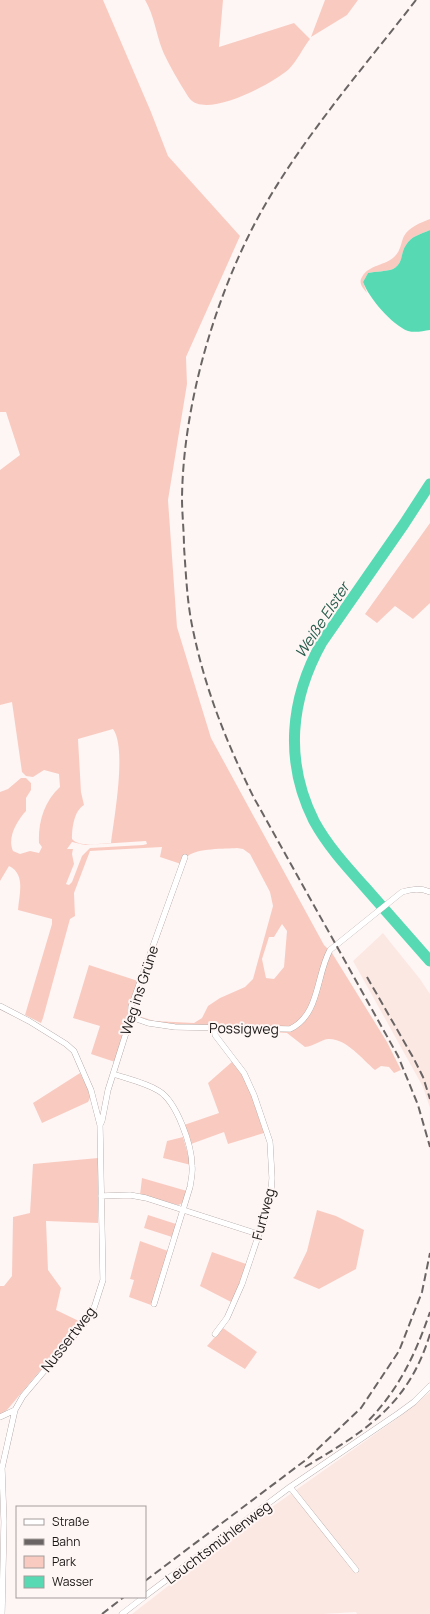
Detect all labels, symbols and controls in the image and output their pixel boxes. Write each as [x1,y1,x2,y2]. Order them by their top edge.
water label: Weiße Elster [290,576,356,662]
street label: Weg ins Grüne [116,943,162,1037]
street label: Possigweg [209,1018,279,1038]
street label: Furtweg [247,1186,279,1242]
street label: Nussertweg [36,1302,100,1376]
street label: Leuchtsmühlenweg [161,1496,275,1588]
legend [16,1506,146,1598]
text: Straße [52,1513,89,1530]
text: Bahn [52,1533,80,1550]
text: Park [52,1553,77,1570]
text: Wasser [52,1573,94,1590]

